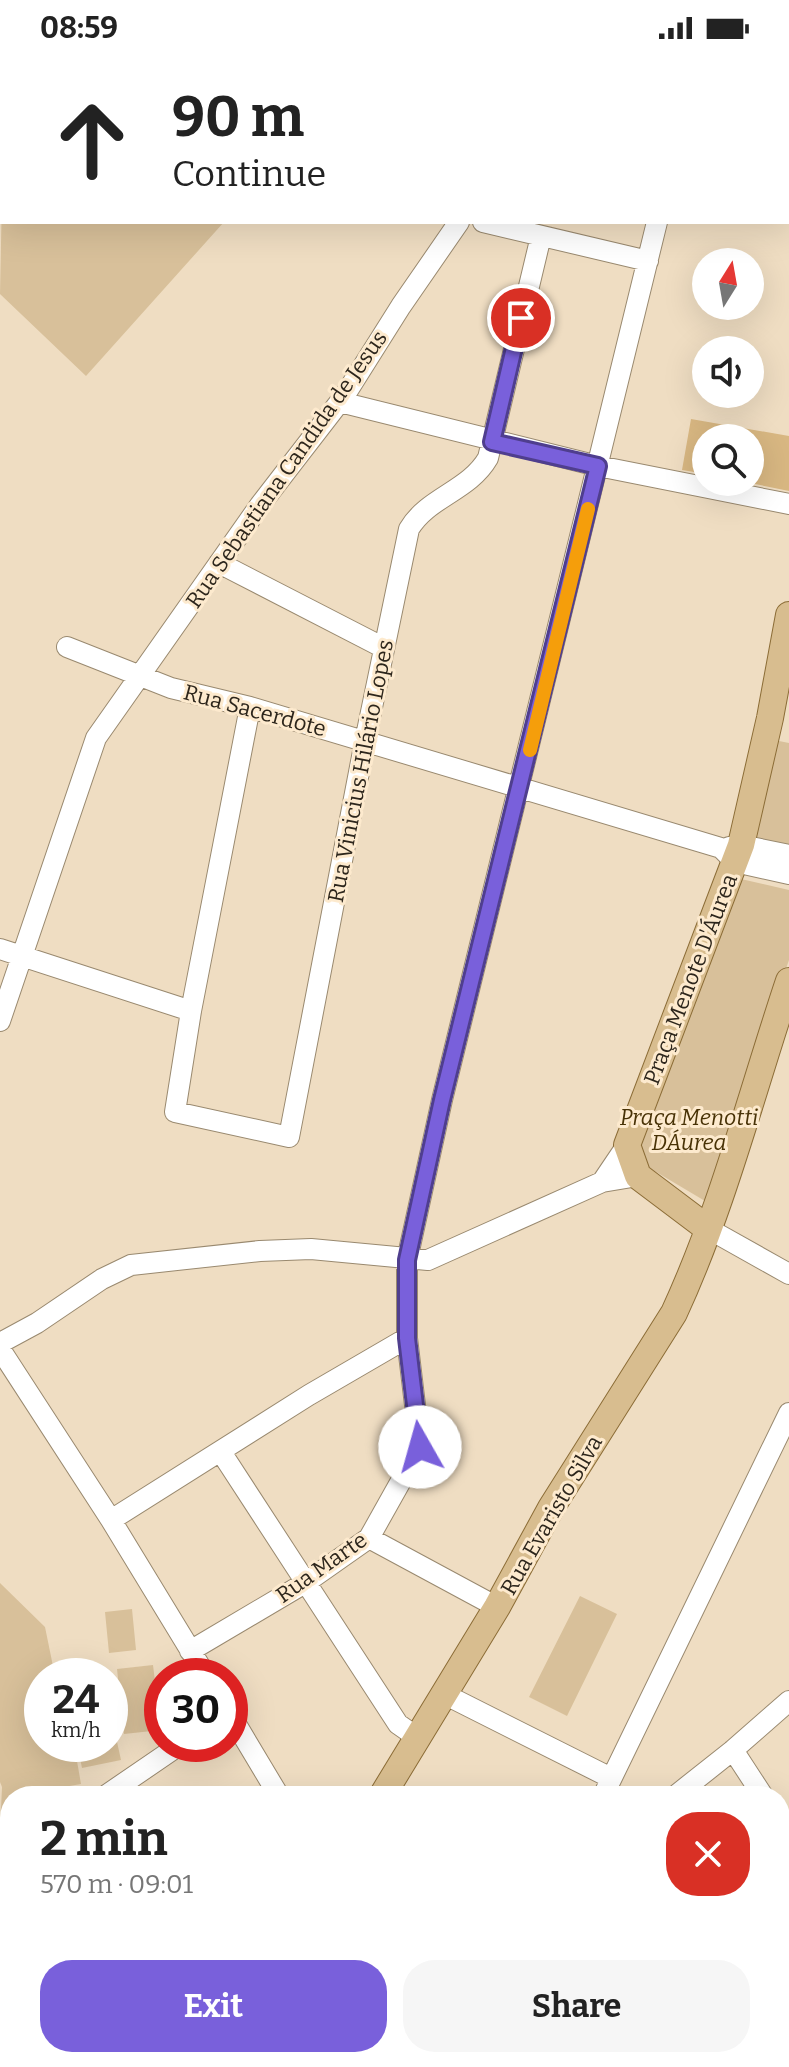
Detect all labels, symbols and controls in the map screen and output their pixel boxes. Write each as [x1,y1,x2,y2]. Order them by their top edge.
text: 08:59 [40,10,118,46]
text: 90 m [172,84,304,151]
icon: ahead [40,88,144,192]
text: Continue [172,152,326,196]
north arrow [692,248,764,320]
map controls [692,248,764,496]
pin [487,284,555,352]
icon: arrive [499,296,543,340]
street label: Rua Sebastiana Candida de Jesus [180,325,393,613]
button: sound [692,336,764,408]
button: search [692,424,764,496]
street label: Rua Vinicius Hilário Lopes [322,637,399,905]
street label: Rua Sacerdote [181,678,329,742]
street label: Praça Menote D'Áurea [638,870,743,1088]
park label: Praça Menotti DÁurea [620,1104,758,1156]
position arrow [378,1405,462,1489]
street label: Rua Evaristo Silva [495,1431,608,1600]
street label: Rua Marte [271,1526,372,1609]
speed limit sign: 30 [144,1658,248,1762]
text: 24 [53,1676,99,1724]
text: km/h [51,1718,101,1742]
text: 2 min [40,1810,168,1868]
button: close [666,1812,750,1896]
text: 570 m · 09:01 [40,1869,193,1900]
button: Exit [40,1960,387,2052]
button: Share [403,1960,750,2052]

